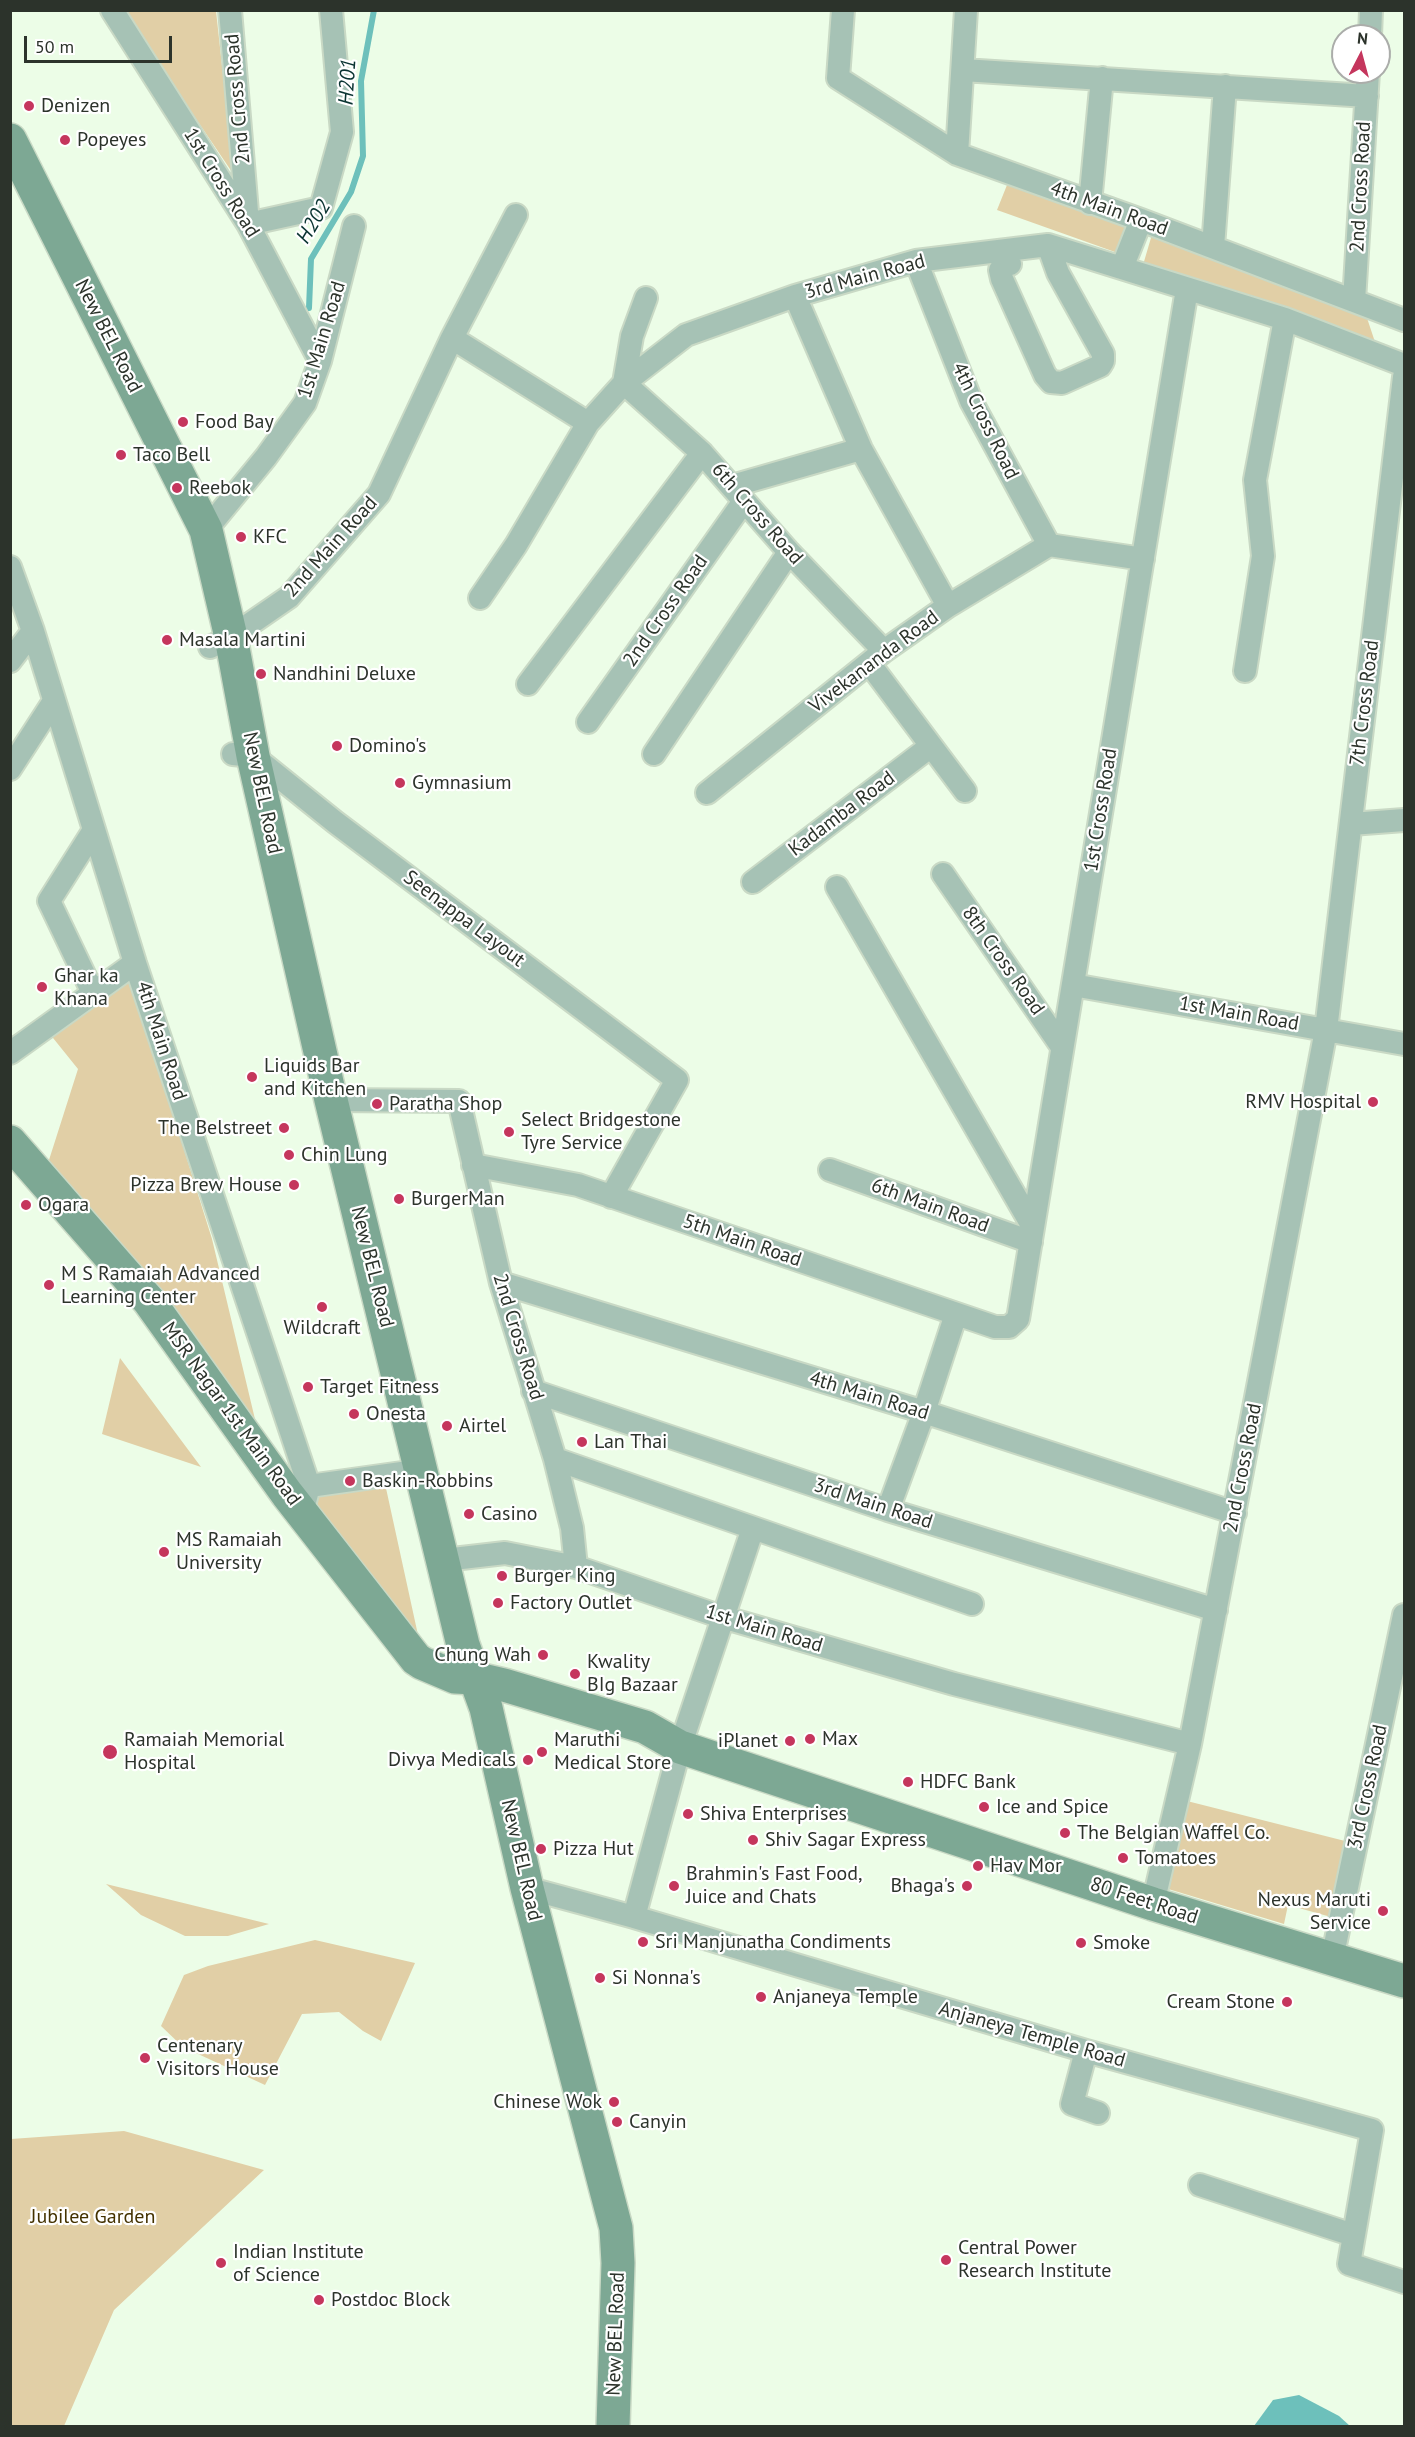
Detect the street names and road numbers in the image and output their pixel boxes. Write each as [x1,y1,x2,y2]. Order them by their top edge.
street label: 2nd Cross Road [220,33,256,165]
street label: 2nd Cross Road [1346,121,1376,253]
street label: 1st Cross Road [178,124,264,242]
street label: 4th Main Road [1047,177,1171,241]
street label: 3rd Main Road [802,249,928,305]
street label: New BEL Road [69,275,147,397]
street label: 1st Main Road [293,279,351,401]
street label: 4th Cross Road [946,359,1024,483]
street label: 6th Cross Road [706,458,808,570]
street label: 2nd Main Road [279,492,383,602]
street label: 2nd Cross Road [619,550,713,672]
street label: Vivekananda Road [805,605,943,719]
street label: 7th Cross Road [1345,639,1385,767]
street label: New BEL Road [237,730,287,856]
street label: 1st Cross Road [1079,747,1123,873]
street label: Kadamba Road [784,766,900,862]
street label: Seenappa Layout [399,866,529,972]
street label: 8th Cross Road [957,902,1049,1020]
street label: 4th Main Road [130,978,192,1104]
street label: 1st Main Road [1177,992,1301,1036]
street label: 6th Main Road [868,1174,992,1238]
street label: New BEL Road [345,1204,399,1330]
street label: 5th Main Road [680,1210,804,1272]
street label: 2nd Cross Road [487,1271,549,1403]
street label: MSR Nagar 1st Main Road [156,1318,306,1510]
street label: 4th Main Road [806,1366,932,1426]
street label: 2nd Cross Road [1219,1401,1267,1535]
street label: 3rd Main Road [811,1474,935,1534]
street label: 1st Main Road [703,1600,825,1658]
street label: 3rd Cross Road [1343,1722,1393,1852]
street label: New BEL Road [495,1797,547,1923]
street label: 80 Feet Road [1087,1872,1201,1930]
street label: Anjaneya Temple Road [936,1997,1128,2073]
street label: New BEL Road [602,2272,630,2396]

